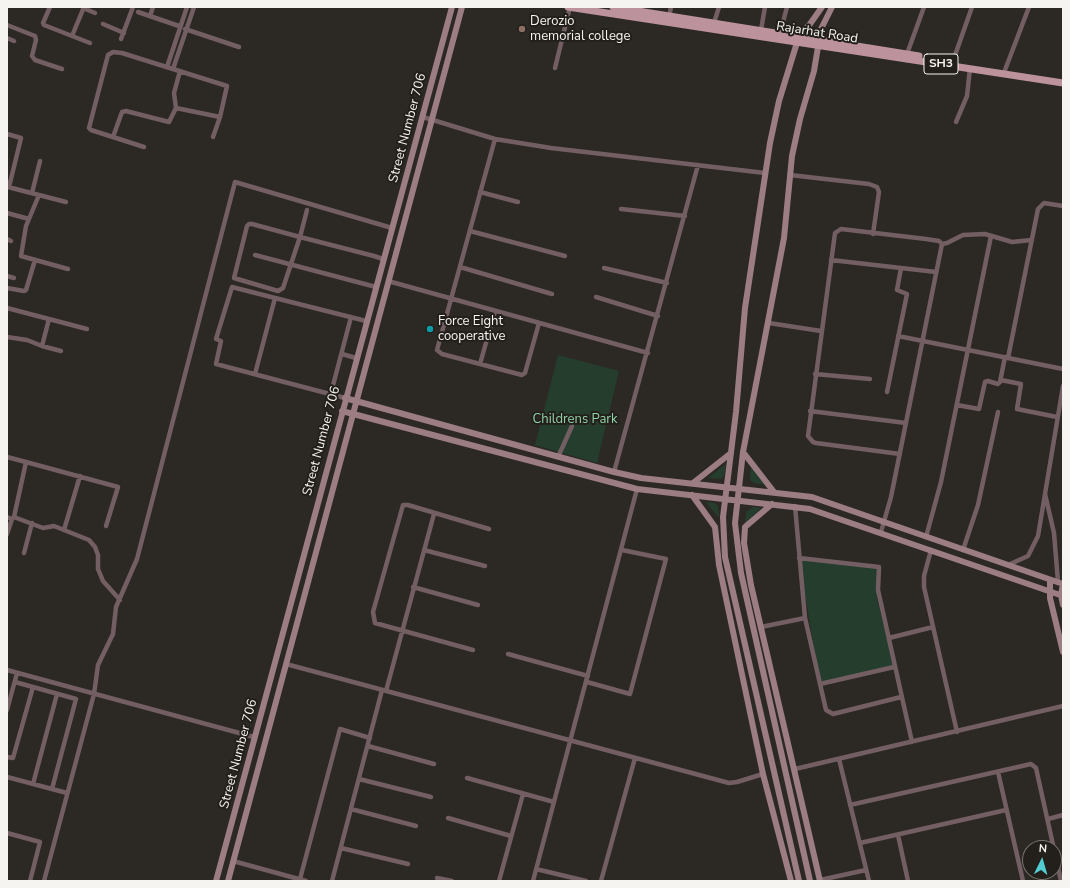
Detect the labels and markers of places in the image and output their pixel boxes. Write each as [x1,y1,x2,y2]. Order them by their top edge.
place label: Derozio memorial college [530,14,630,45]
marker: Derozio memorial college [517,24,527,34]
place label: Force Eight cooperative [438,314,505,345]
marker: Force Eight cooperative [425,324,435,334]

